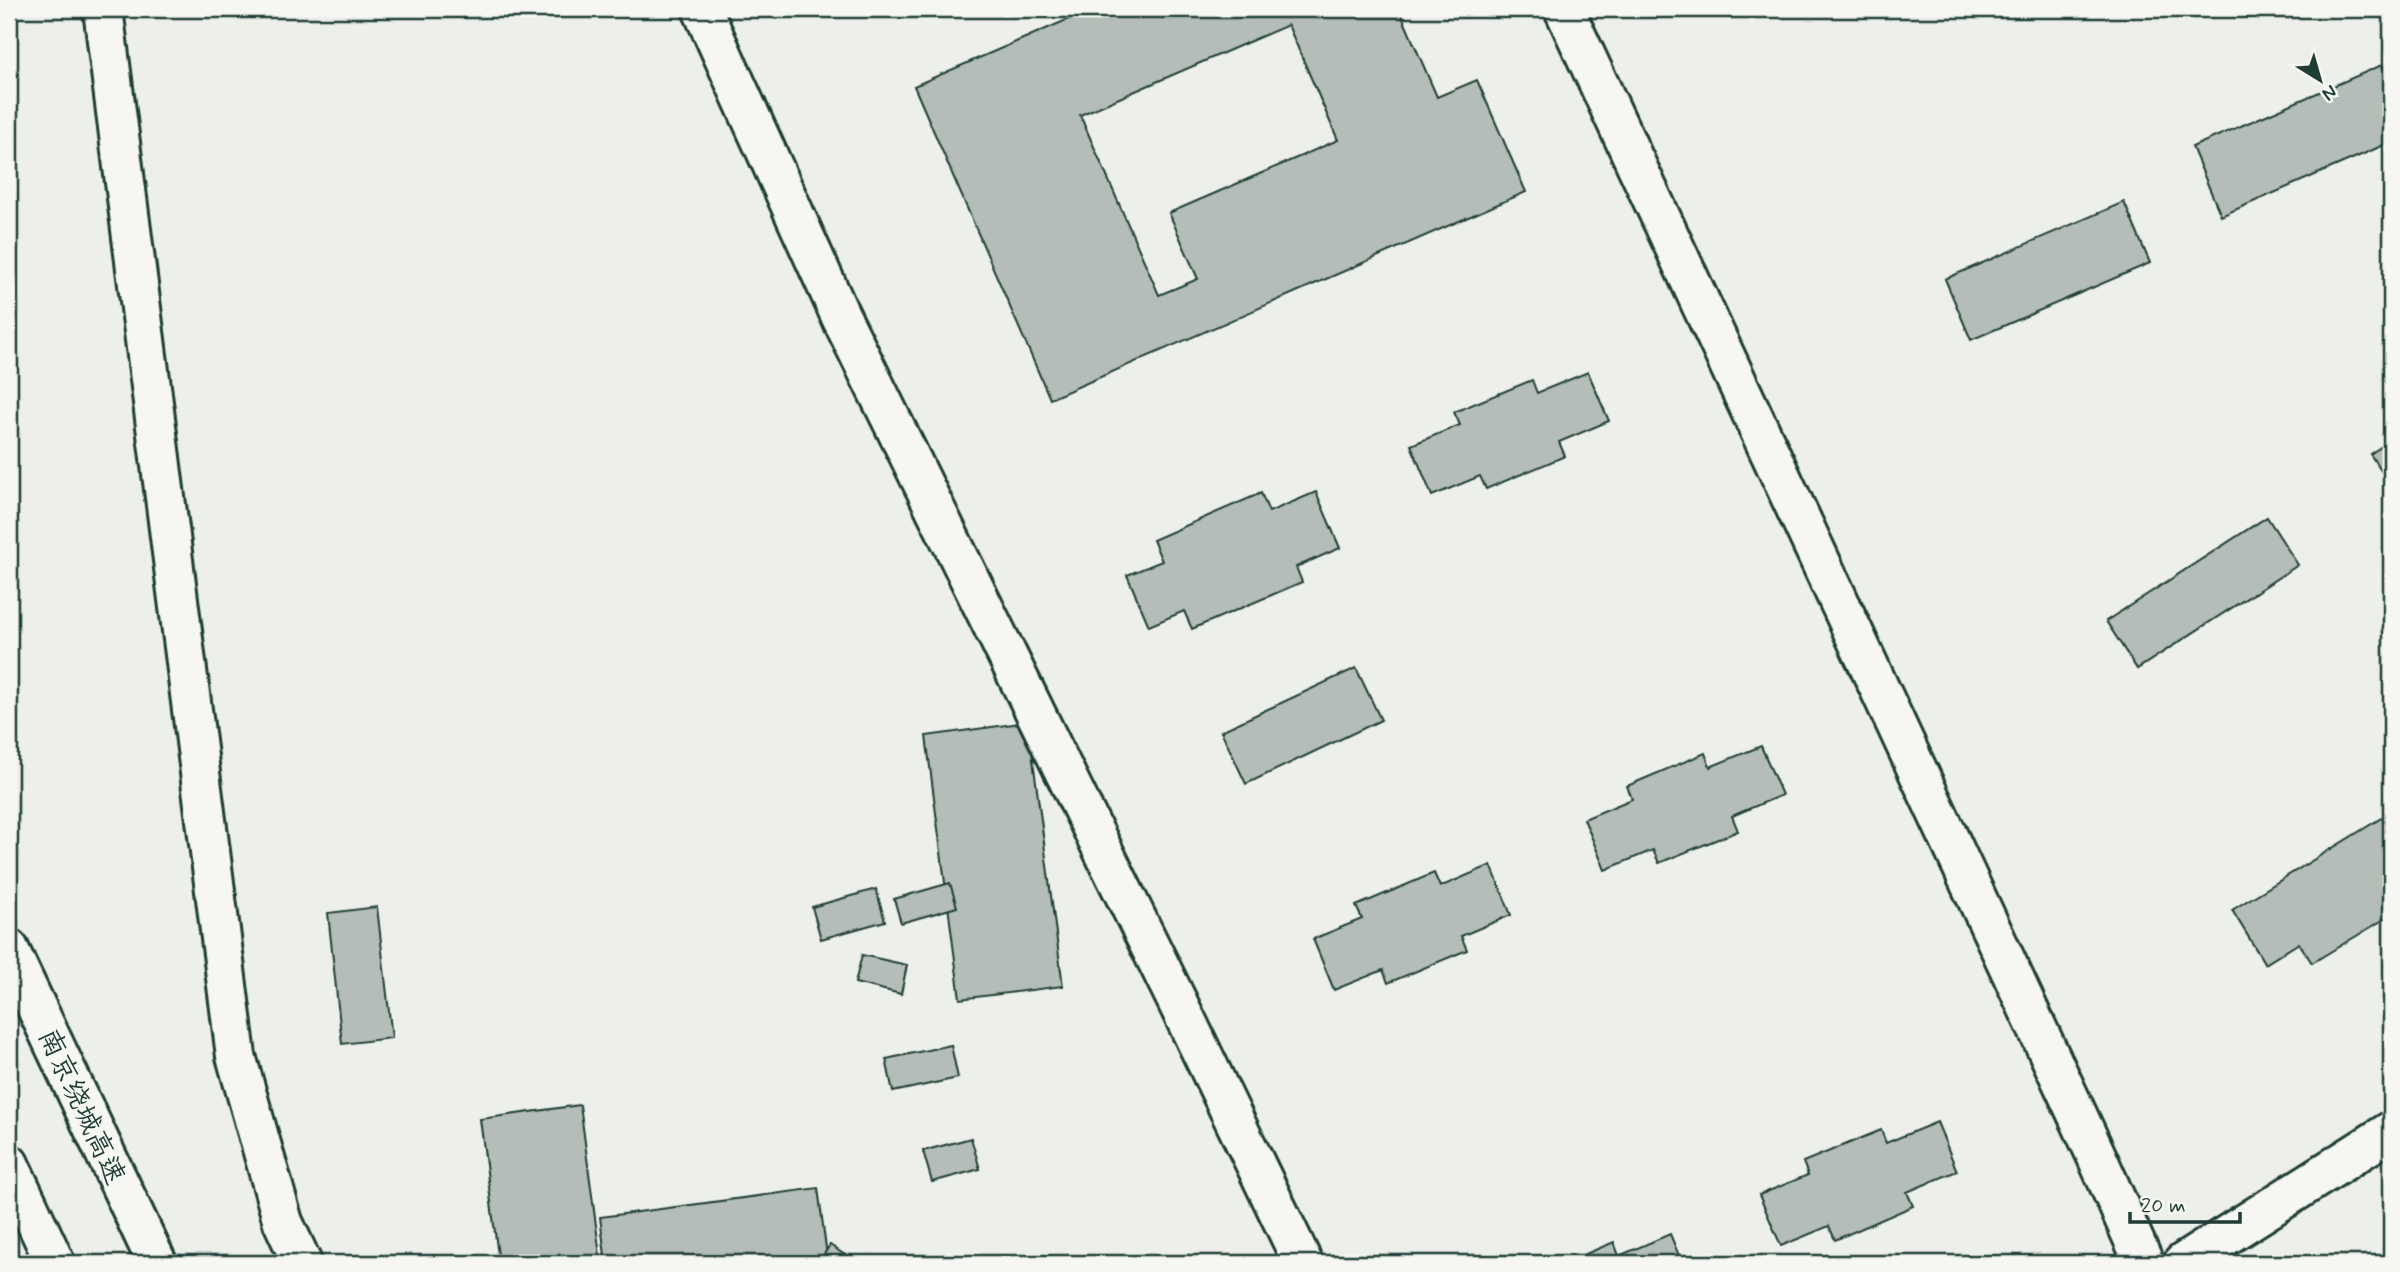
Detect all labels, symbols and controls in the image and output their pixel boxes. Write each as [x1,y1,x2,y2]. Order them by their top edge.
north arrow [2284,46,2354,116]
text: N [2317,79,2342,106]
street label: 南京绕城高速 [28,1023,133,1191]
scale bar [2130,1181,2241,1225]
text: 20 m [2141,1192,2186,1220]

